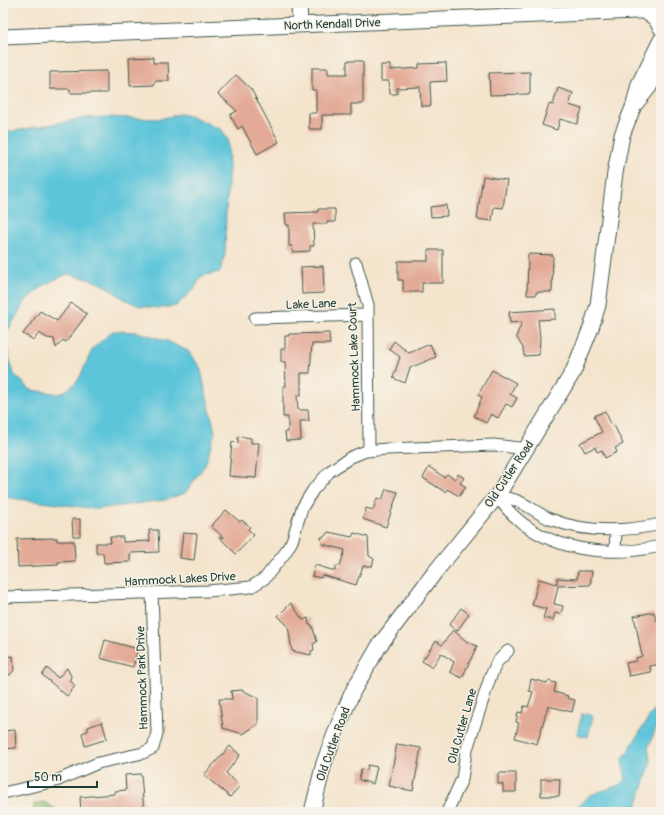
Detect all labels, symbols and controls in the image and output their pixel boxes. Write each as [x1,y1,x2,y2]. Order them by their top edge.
street label: North Kendall Drive [283,15,381,34]
street label: Lake Lane [285,296,337,313]
street label: Hammock Lake Court [345,302,364,412]
street label: Old Cutler Road [481,438,537,511]
street label: Hammock Lakes Drive [124,569,236,590]
street label: Hammock Park Drive [133,626,152,730]
street label: Old Cutler Lane [445,687,480,765]
street label: Old Cutler Road [313,705,354,783]
scale bar [28,763,97,789]
text: 50 m [34,770,62,785]

